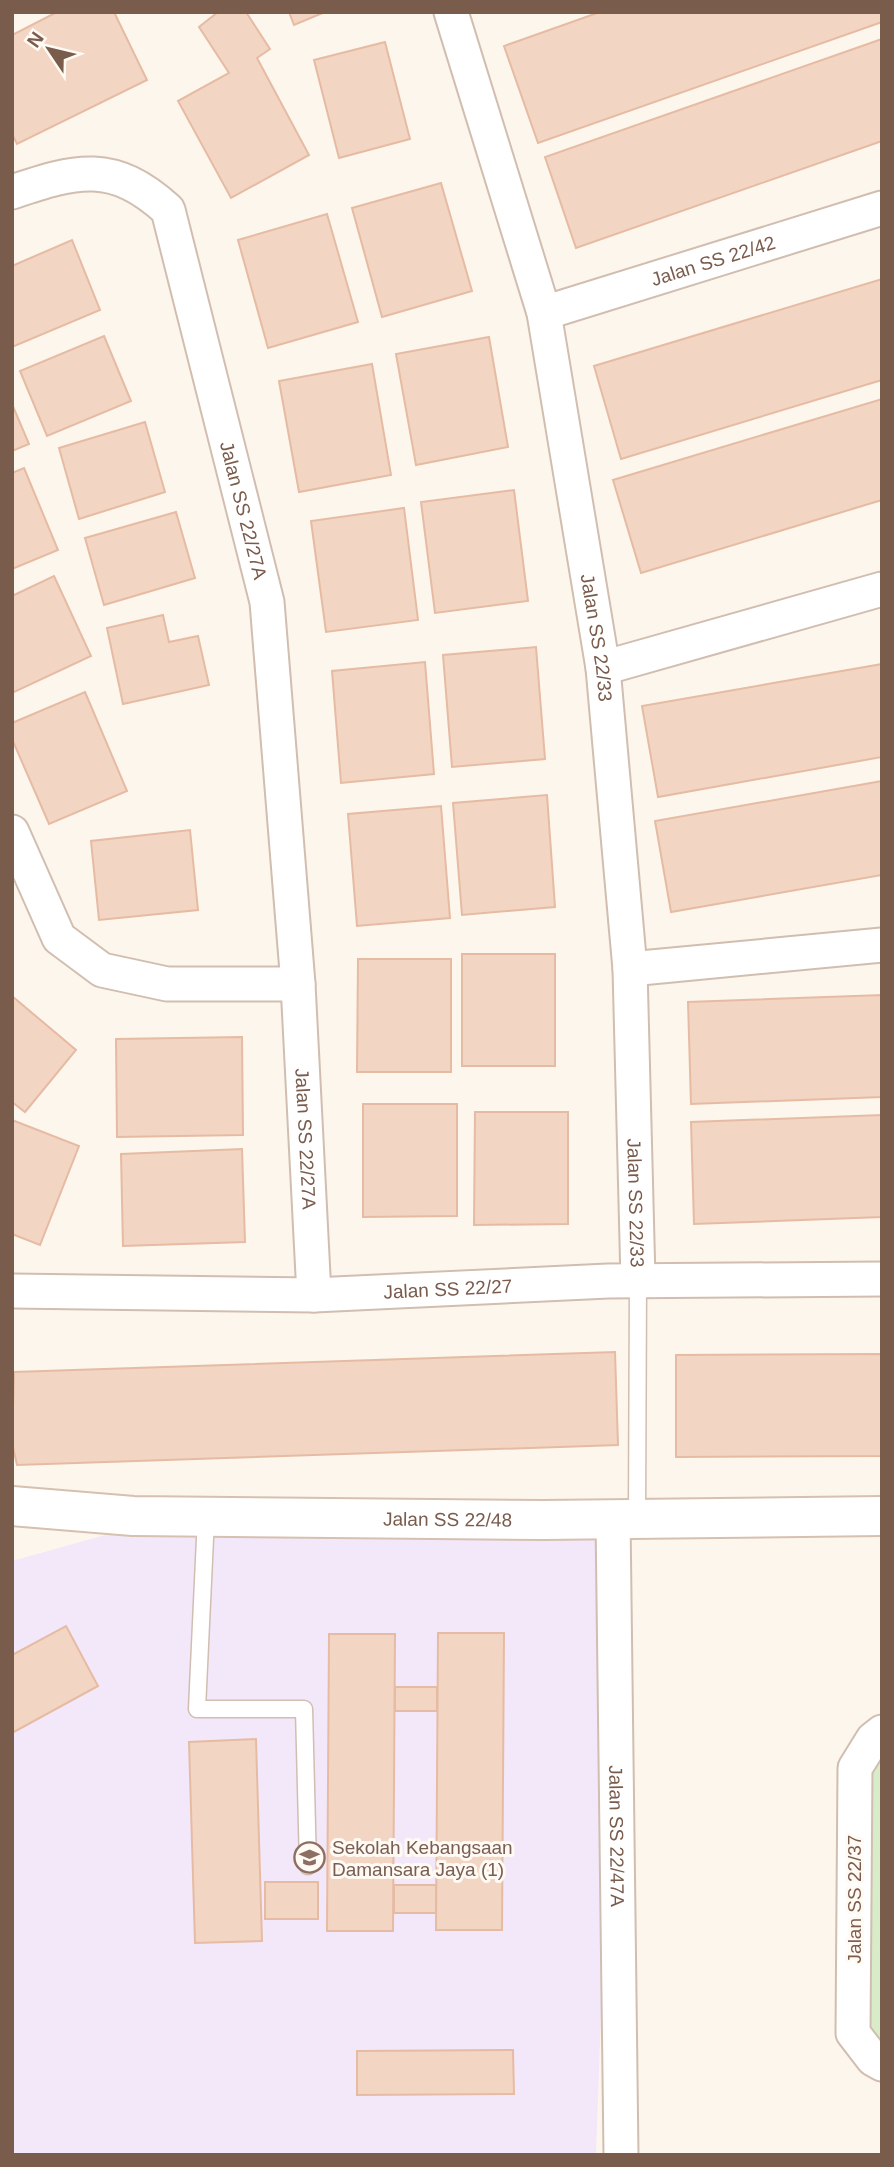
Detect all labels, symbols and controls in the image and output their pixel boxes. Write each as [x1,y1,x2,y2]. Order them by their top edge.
north arrow [14,14,84,84]
text: N [23,28,48,51]
street label: Jalan SS 22/42 [648,232,778,290]
street label: Jalan SS 22/27A [216,439,271,582]
street label: Jalan SS 22/33 [577,572,616,702]
street label: Jalan SS 22/27A [291,1068,320,1210]
street label: Jalan SS 22/33 [623,1138,648,1268]
street label: Jalan SS 22/27 [383,1276,513,1303]
street label: Jalan SS 22/48 [383,1508,512,1531]
street label: Jalan SS 22/47A [605,1765,628,1907]
street label: Jalan SS 22/37 [844,1835,865,1963]
place label: Sekolah Kebangsaan Damansara Jaya (1) [332,1837,513,1880]
school or university icon: Sekolah Kebangsaan Damansara Jaya (1) [292,1841,326,1875]

